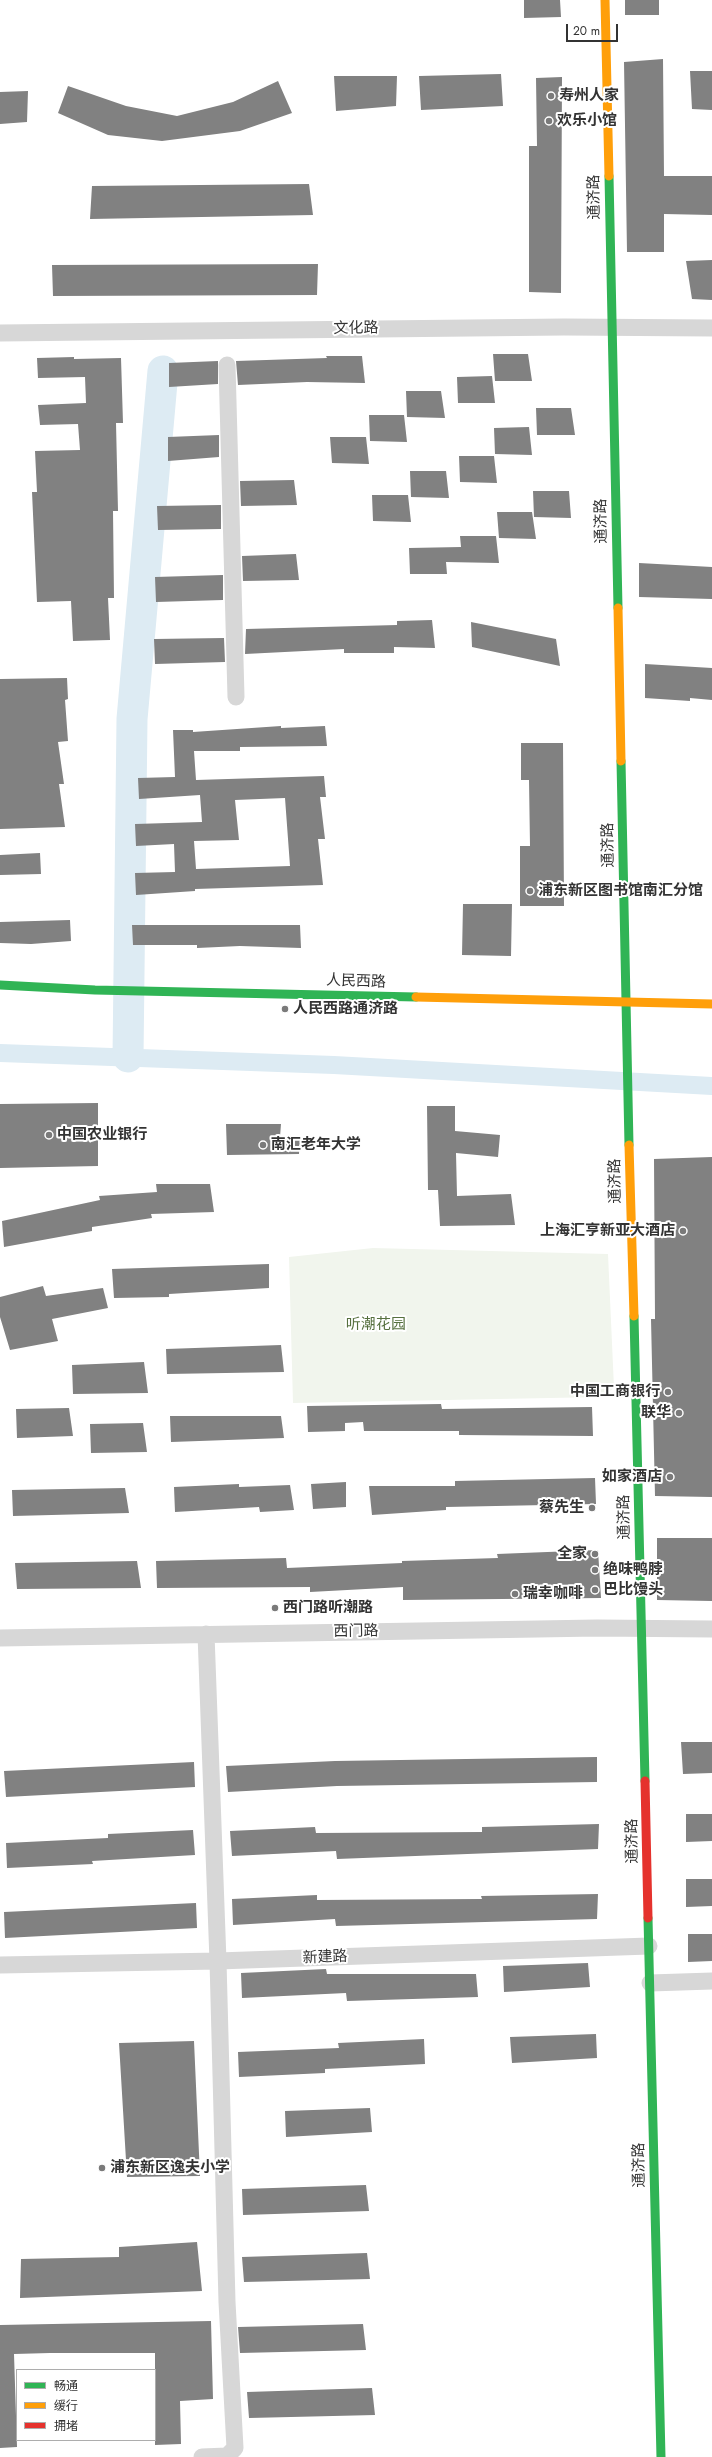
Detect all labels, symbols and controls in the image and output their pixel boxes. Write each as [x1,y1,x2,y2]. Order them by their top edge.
scale bar [568,16,620,42]
text: 20 m [573,22,600,40]
place label: 寿州人家 [559,87,619,105]
marker: 寿州人家 [546,91,556,101]
place label: 欢乐小馆 [557,112,617,130]
marker: 欢乐小馆 [544,116,554,126]
street label: 通济路 [586,174,604,220]
street label: 文化路 [333,320,379,338]
street label: 通济路 [593,498,611,544]
street label: 通济路 [600,822,618,868]
place label: 浦东新区图书馆南汇分馆 [538,882,703,900]
marker: 浦东新区图书馆南汇分馆 [525,886,535,896]
street label: 人民西路 [326,972,386,992]
place label: 人民西路通济路 [293,1000,398,1018]
marker: 人民西路通济路 [280,1004,290,1014]
place label: 中国农业银行 [57,1126,147,1144]
marker: 中国农业银行 [44,1130,54,1140]
place label: 南汇老年大学 [271,1136,361,1154]
marker: 南汇老年大学 [258,1140,268,1150]
street label: 通济路 [607,1158,625,1204]
place label: 上海汇亨新亚大酒店 [540,1222,675,1240]
marker: 上海汇亨新亚大酒店 [678,1226,688,1236]
park label: 听潮花园 [346,1316,406,1334]
place label: 中国工商银行 [570,1383,660,1401]
marker: 中国工商银行 [663,1387,673,1397]
place label: 联华 [641,1404,671,1422]
marker: 联华 [674,1408,684,1418]
place label: 如家酒店 [602,1468,662,1486]
marker: 如家酒店 [665,1472,675,1482]
street label: 通济路 [616,1494,634,1540]
place label: 蔡先生 [539,1499,584,1517]
marker: 蔡先生 [587,1503,597,1513]
place label: 全家 [557,1545,587,1563]
marker: 全家 [590,1549,600,1559]
place label: 绝味鸭脖 [603,1561,663,1579]
marker: 绝味鸭脖 [590,1565,600,1575]
place label: 巴比馒头 [603,1581,663,1599]
place label: 瑞幸咖啡 [523,1585,583,1603]
marker: 巴比馒头 [590,1585,600,1595]
marker: 瑞幸咖啡 [510,1589,520,1599]
place label: 西门路听潮路 [283,1599,373,1617]
marker: 西门路听潮路 [270,1603,280,1613]
street label: 西门路 [333,1623,379,1641]
street label: 通济路 [624,1818,642,1864]
street label: 新建路 [302,1948,348,1968]
street label: 通济路 [631,2142,649,2188]
place label: 浦东新区逸夫小学 [110,2159,230,2177]
marker: 浦东新区逸夫小学 [97,2163,107,2173]
legend [16,2369,156,2441]
text: 畅通 [54,2377,78,2395]
text: 缓行 [54,2397,78,2415]
text: 拥堵 [54,2417,78,2435]

